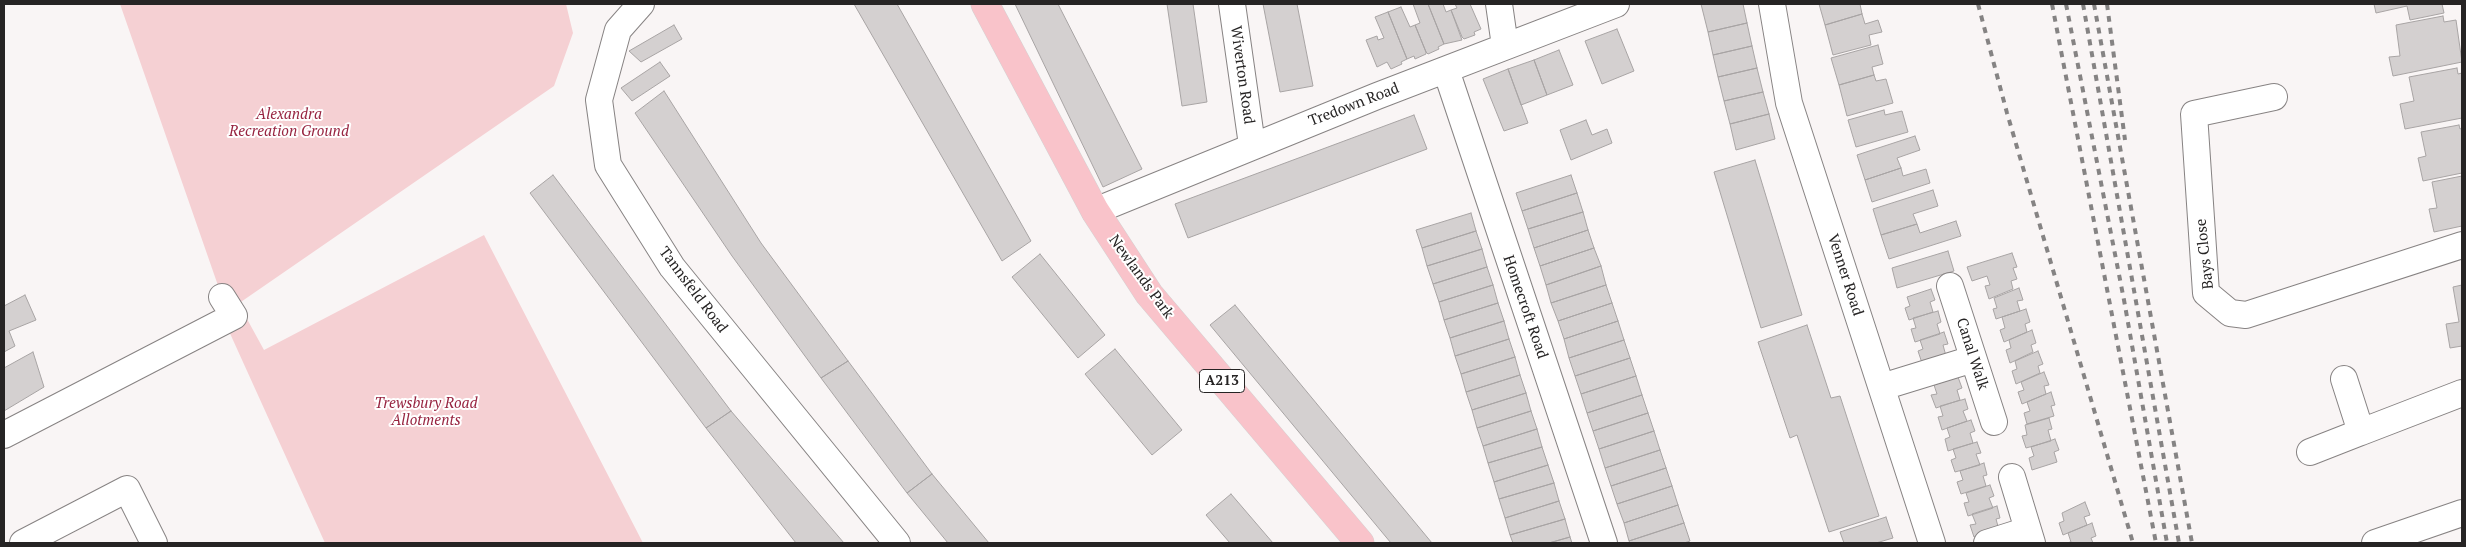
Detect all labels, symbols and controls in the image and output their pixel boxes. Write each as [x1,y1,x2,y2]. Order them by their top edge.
street label: Wiverton Road [1226,25,1258,125]
street label: Tredown Road [1306,79,1402,131]
park label: Alexandra Recreation Ground [229,106,349,141]
street label: Bays Close [2192,218,2218,290]
street label: Newlands Park [1105,232,1177,322]
street label: Venner Road [1823,232,1867,318]
street label: Tannsfeld Road [655,243,731,337]
street label: Homecroft Road [1499,253,1551,361]
street label: Canal Walk [1952,316,1992,392]
road number: A213 [1200,370,1244,392]
park label: Trewsbury Road Allotments [374,395,478,430]

